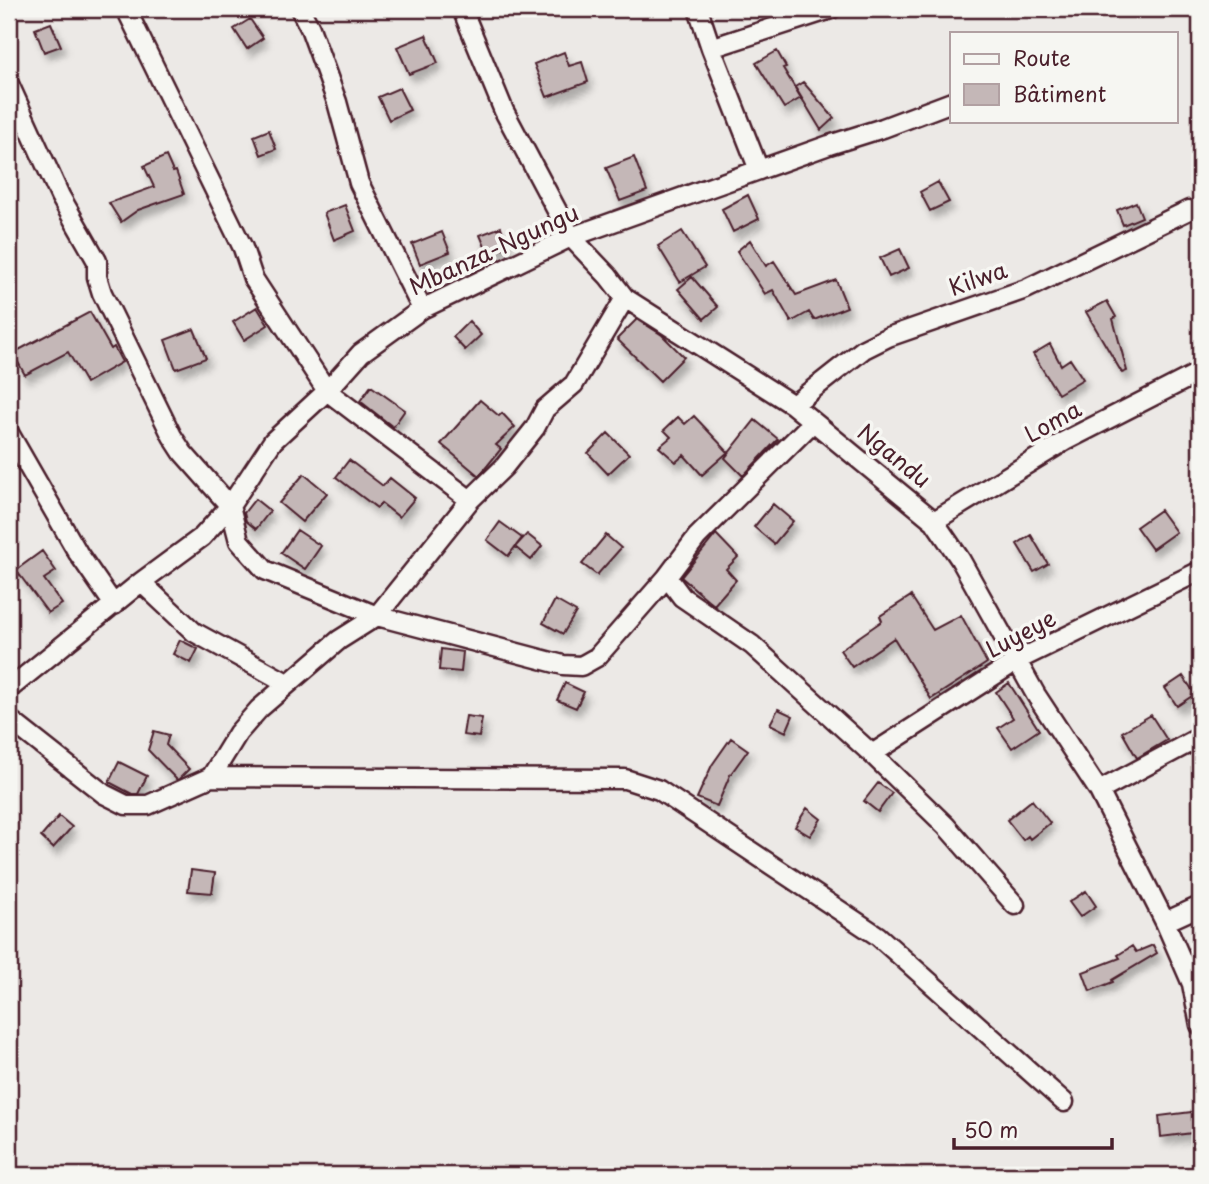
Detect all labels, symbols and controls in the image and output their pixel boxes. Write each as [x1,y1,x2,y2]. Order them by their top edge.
legend [950,32,1178,122]
text: Route [1013,41,1071,73]
text: Bâtiment [1013,77,1106,109]
street label: Mbanza-Ngungu [403,194,584,303]
street label: Kilwa [944,251,1012,304]
street label: Loma [1018,390,1088,451]
street label: Ngandu [851,414,939,495]
street label: Luyeye [979,600,1062,666]
scale bar [954,1107,1111,1151]
text: 50 m [964,1113,1018,1145]

